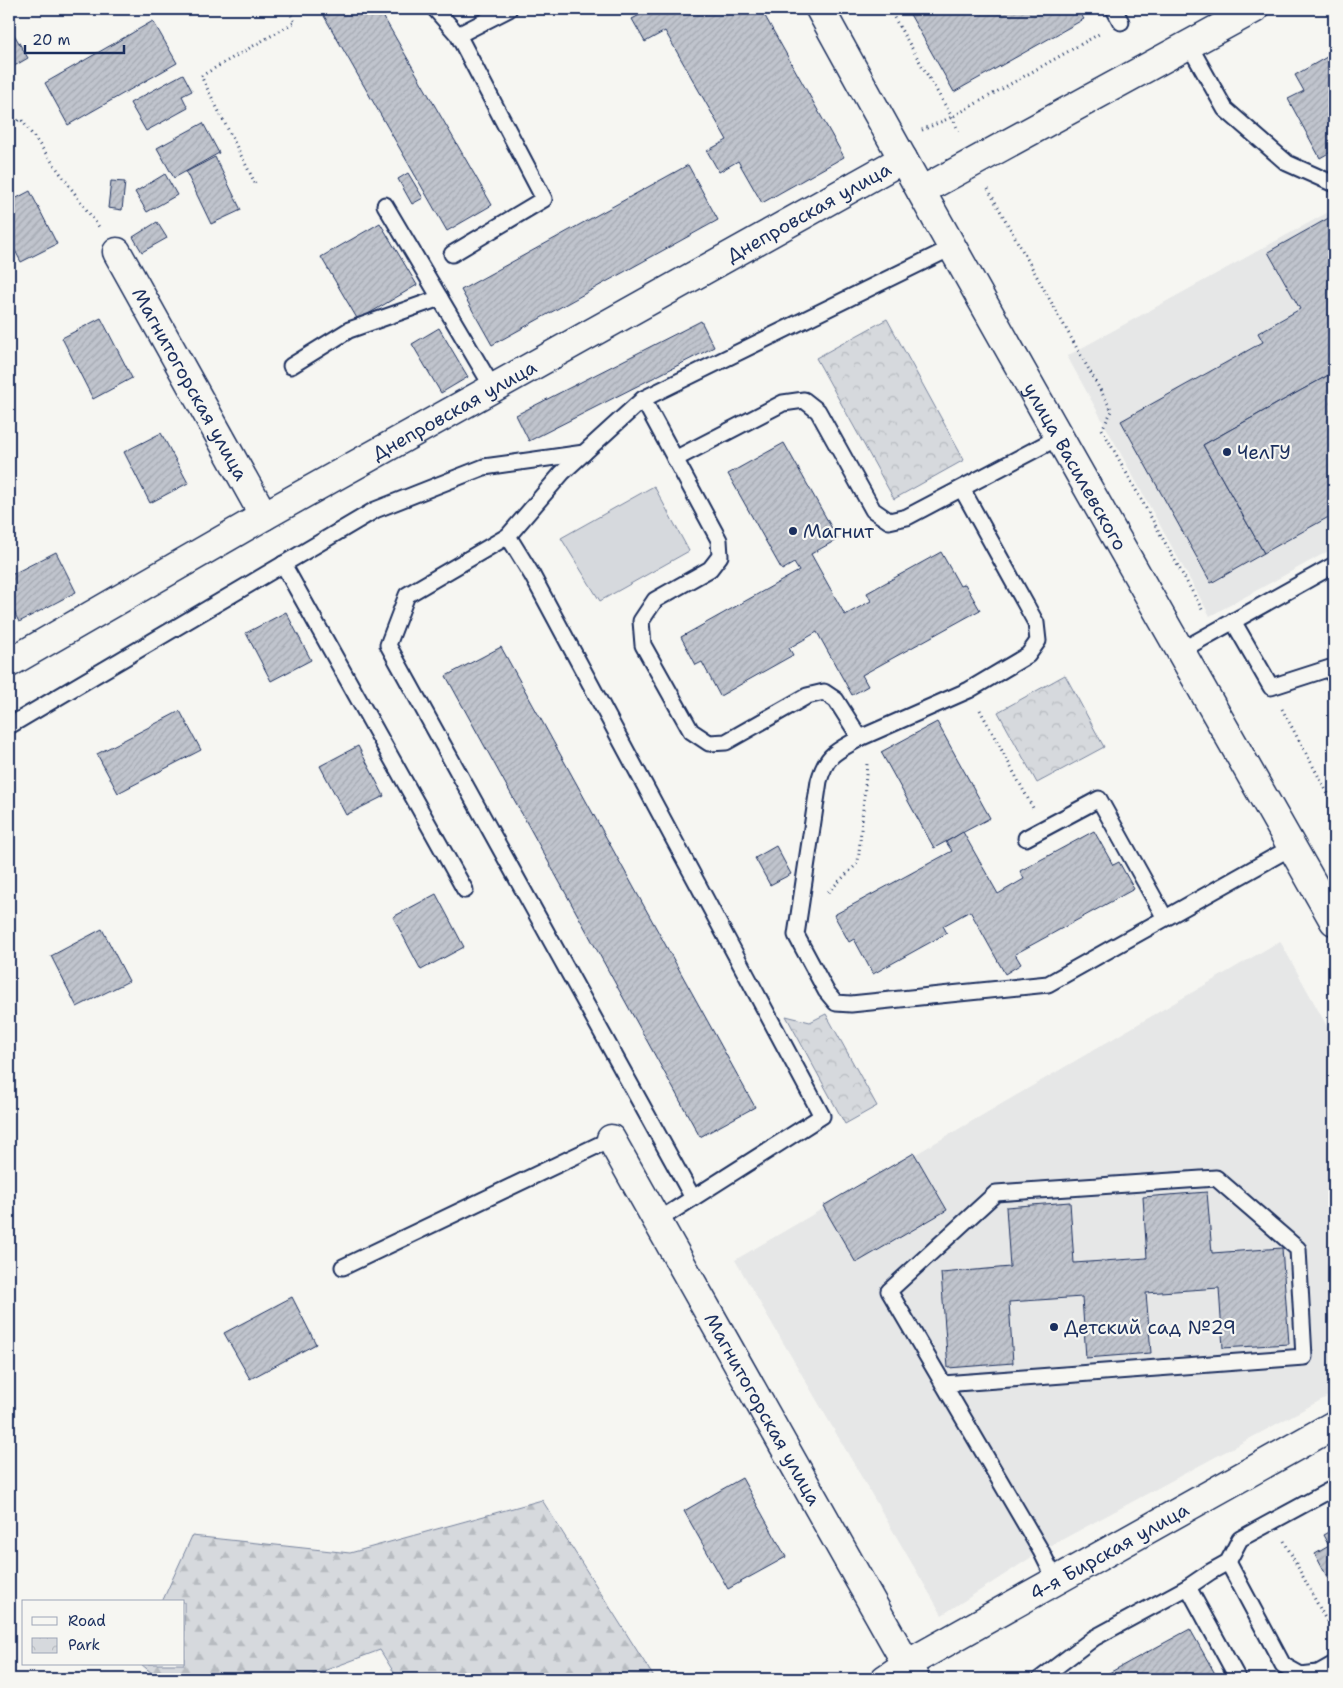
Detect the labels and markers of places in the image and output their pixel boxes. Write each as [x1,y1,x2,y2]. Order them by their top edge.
place label: ЧелГУ [1237,440,1291,465]
marker: ЧелГУ [1221,446,1233,458]
place label: Магнит [803,519,874,544]
marker: Магнит [787,525,799,537]
place label: Детский сад №29 [1064,1315,1236,1340]
marker: Детский сад №29 [1048,1321,1060,1333]

